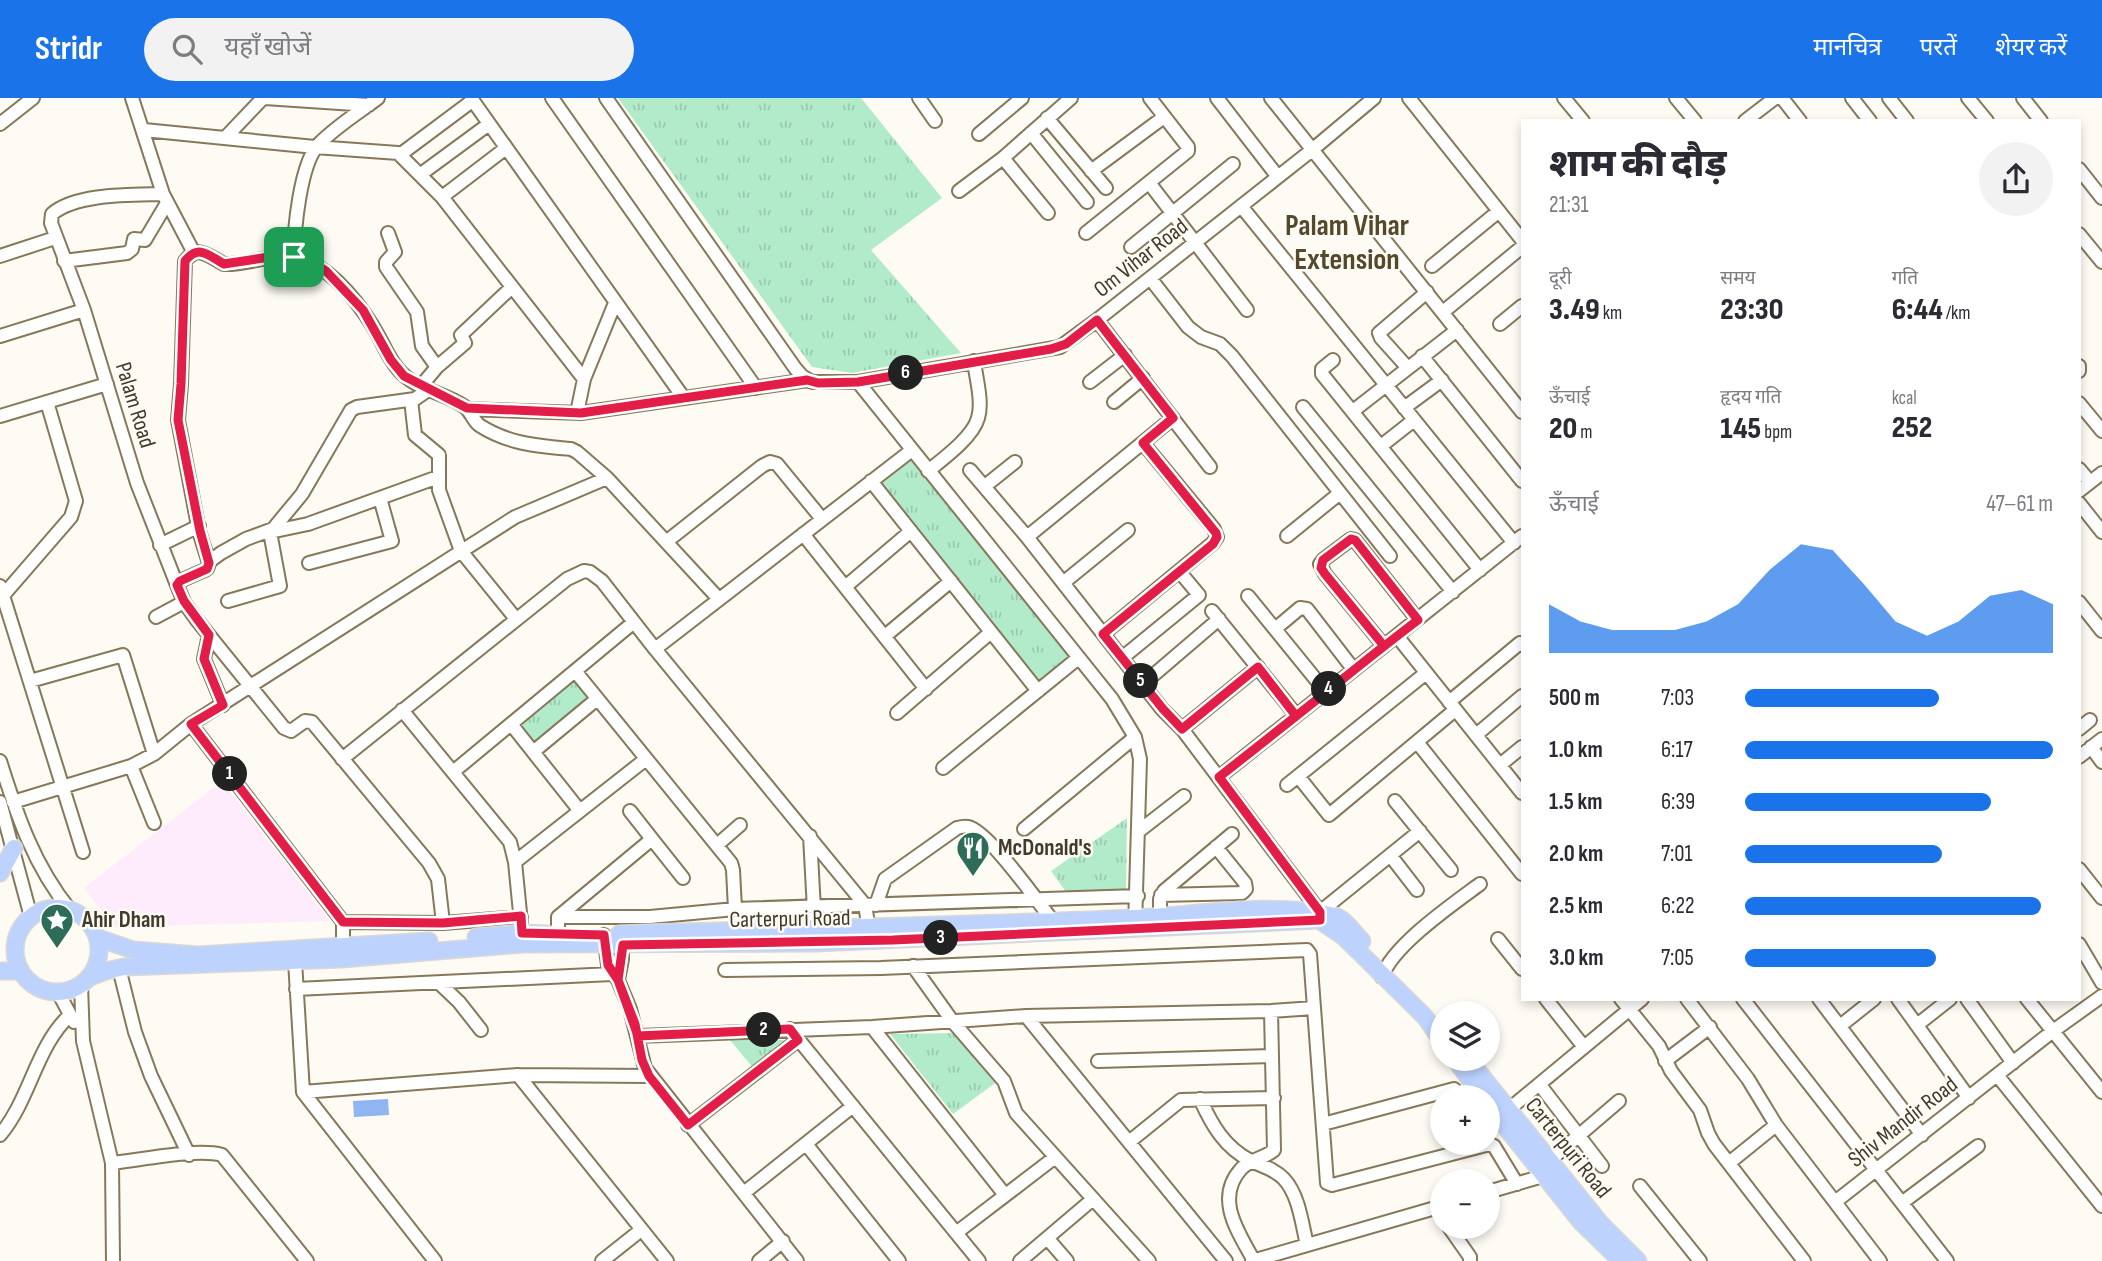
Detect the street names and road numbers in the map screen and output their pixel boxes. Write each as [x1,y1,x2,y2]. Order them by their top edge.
street label: Om Vihar Road [1088,213,1194,303]
street label: Palam Road [109,359,161,451]
street label: Carterpuri Road [729,904,851,934]
street label: Shiv Mandir Road [1843,1071,1963,1173]
street label: Carterpuri Road [1519,1092,1617,1204]

